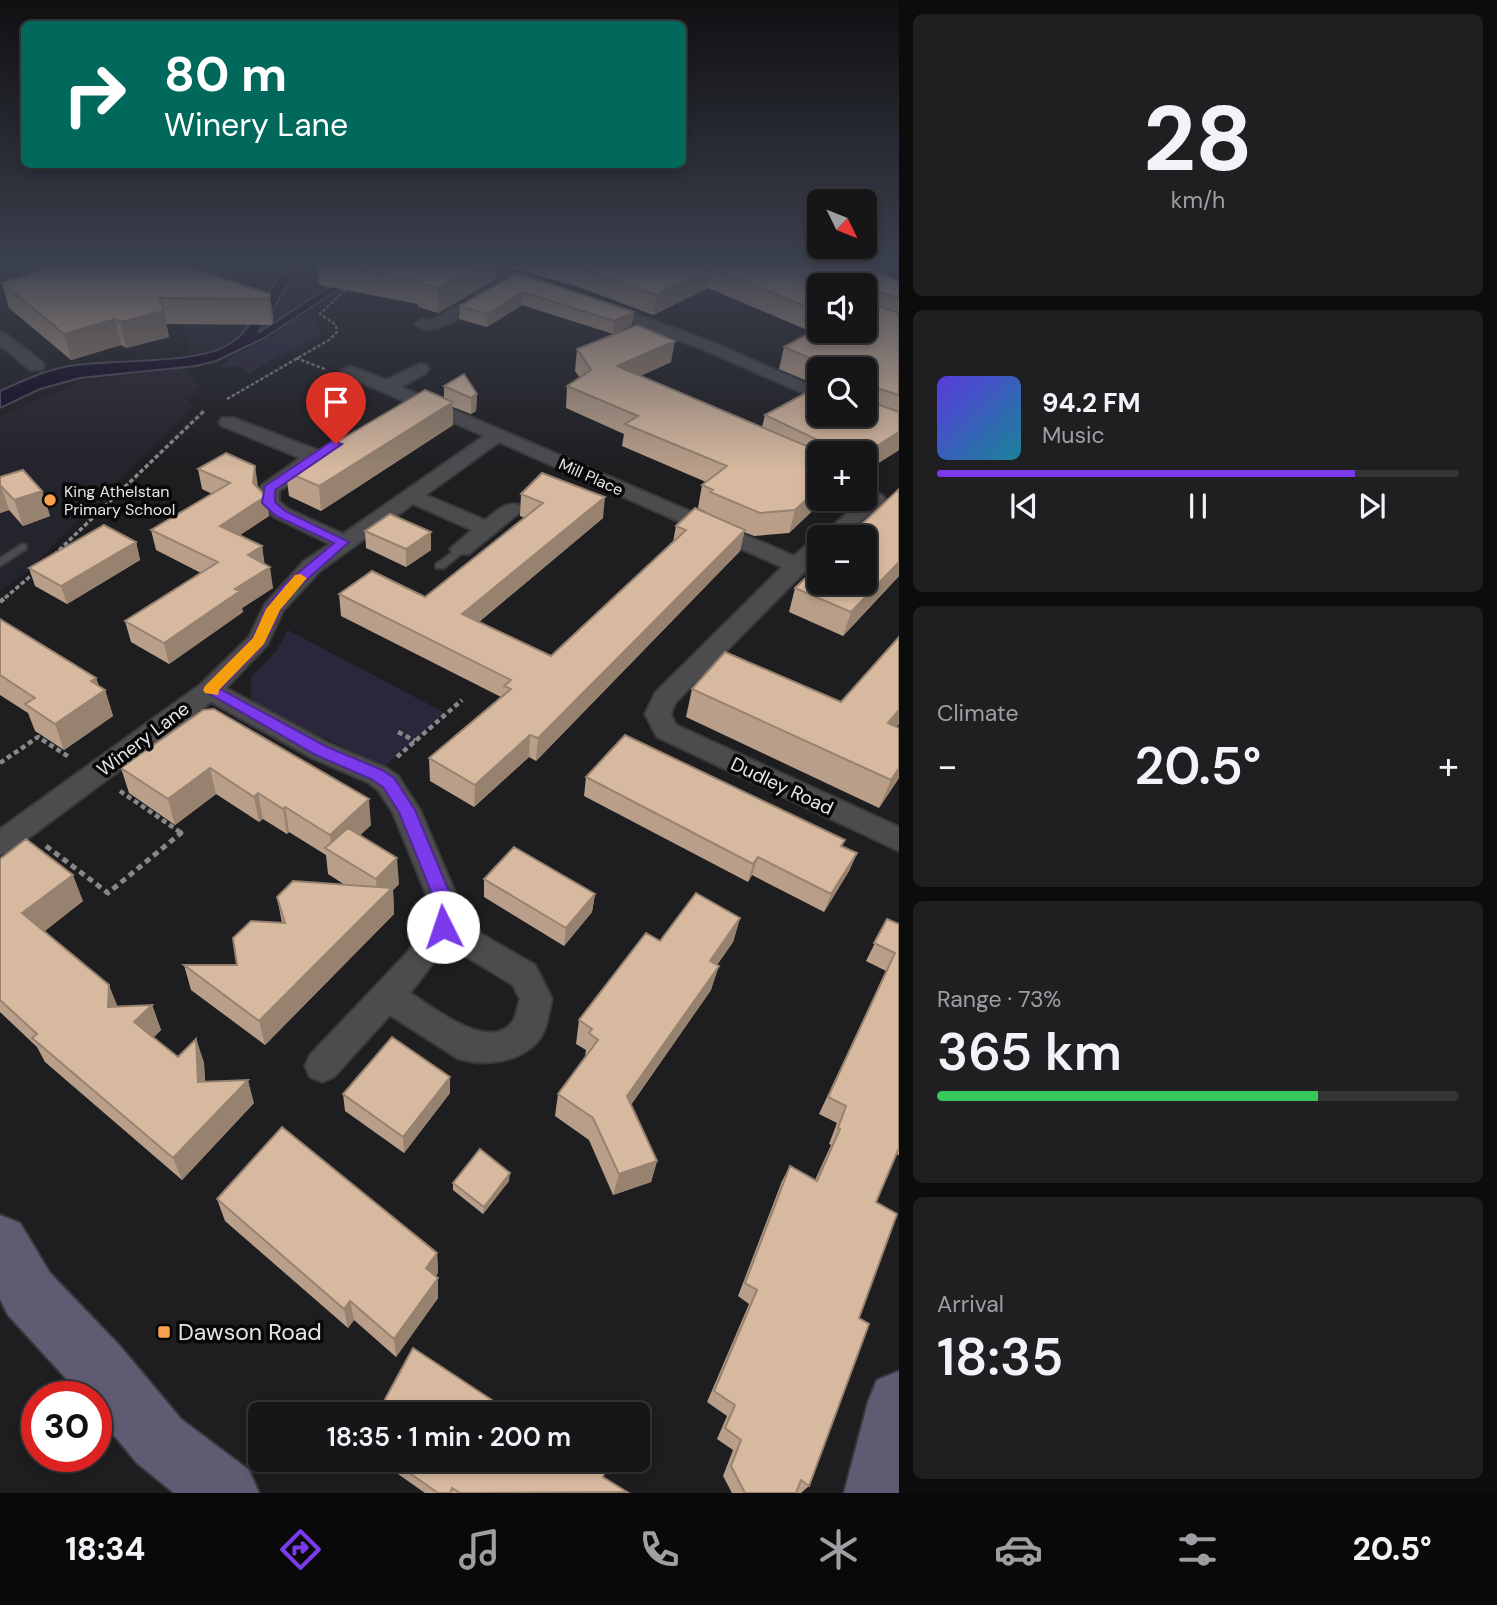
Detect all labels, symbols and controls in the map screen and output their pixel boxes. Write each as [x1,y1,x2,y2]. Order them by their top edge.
text: 80 m [164,42,287,106]
icon: right [49,49,140,140]
text: 28 [1143,80,1253,198]
text: Winery Lane [164,104,348,146]
text: km/h [1171,185,1225,215]
north arrow [807,189,877,259]
map controls [807,189,877,595]
button: sound [807,273,877,343]
button: search [807,357,877,427]
pin [306,372,366,444]
icon: arrive [317,383,355,421]
text: 94.2 FM [1042,386,1141,420]
text: Music [1042,420,1105,450]
button: + [807,441,877,511]
street label: Mill Place [555,453,627,501]
place label: King Athelstan Primary School [64,481,175,520]
icon: previous [1005,487,1043,525]
icon: pause [1179,487,1217,525]
icon: next [1353,487,1391,525]
marker: King Athelstan Primary School [42,492,58,508]
button: − [807,525,877,595]
street label: Winery Lane [92,696,194,782]
text: Climate [937,698,1019,728]
text: 20.5° [1135,732,1261,800]
text: − [937,741,958,791]
text: + [1438,741,1459,791]
street label: Dudley Road [727,751,837,821]
position arrow [406,890,480,964]
text: Range · 73% [937,984,1061,1014]
text: 365 km [937,1018,1122,1086]
text: Arrival [937,1289,1004,1319]
place label: Dawson Road [178,1317,322,1347]
text: 18:35 [937,1323,1063,1391]
marker: Dawson Road [156,1324,172,1340]
speed limit sign: 30 [21,1381,112,1472]
text: 18:35 · 1 min · 200 m [327,1420,571,1454]
icon: directions [276,1525,325,1574]
icon: music [455,1525,504,1574]
icon: phone [635,1525,684,1574]
icon: climate [814,1525,863,1574]
icon: car [994,1525,1043,1574]
icon: filters [1173,1525,1222,1574]
text: 18:34 [65,1528,145,1570]
text: 20.5° [1353,1528,1432,1570]

